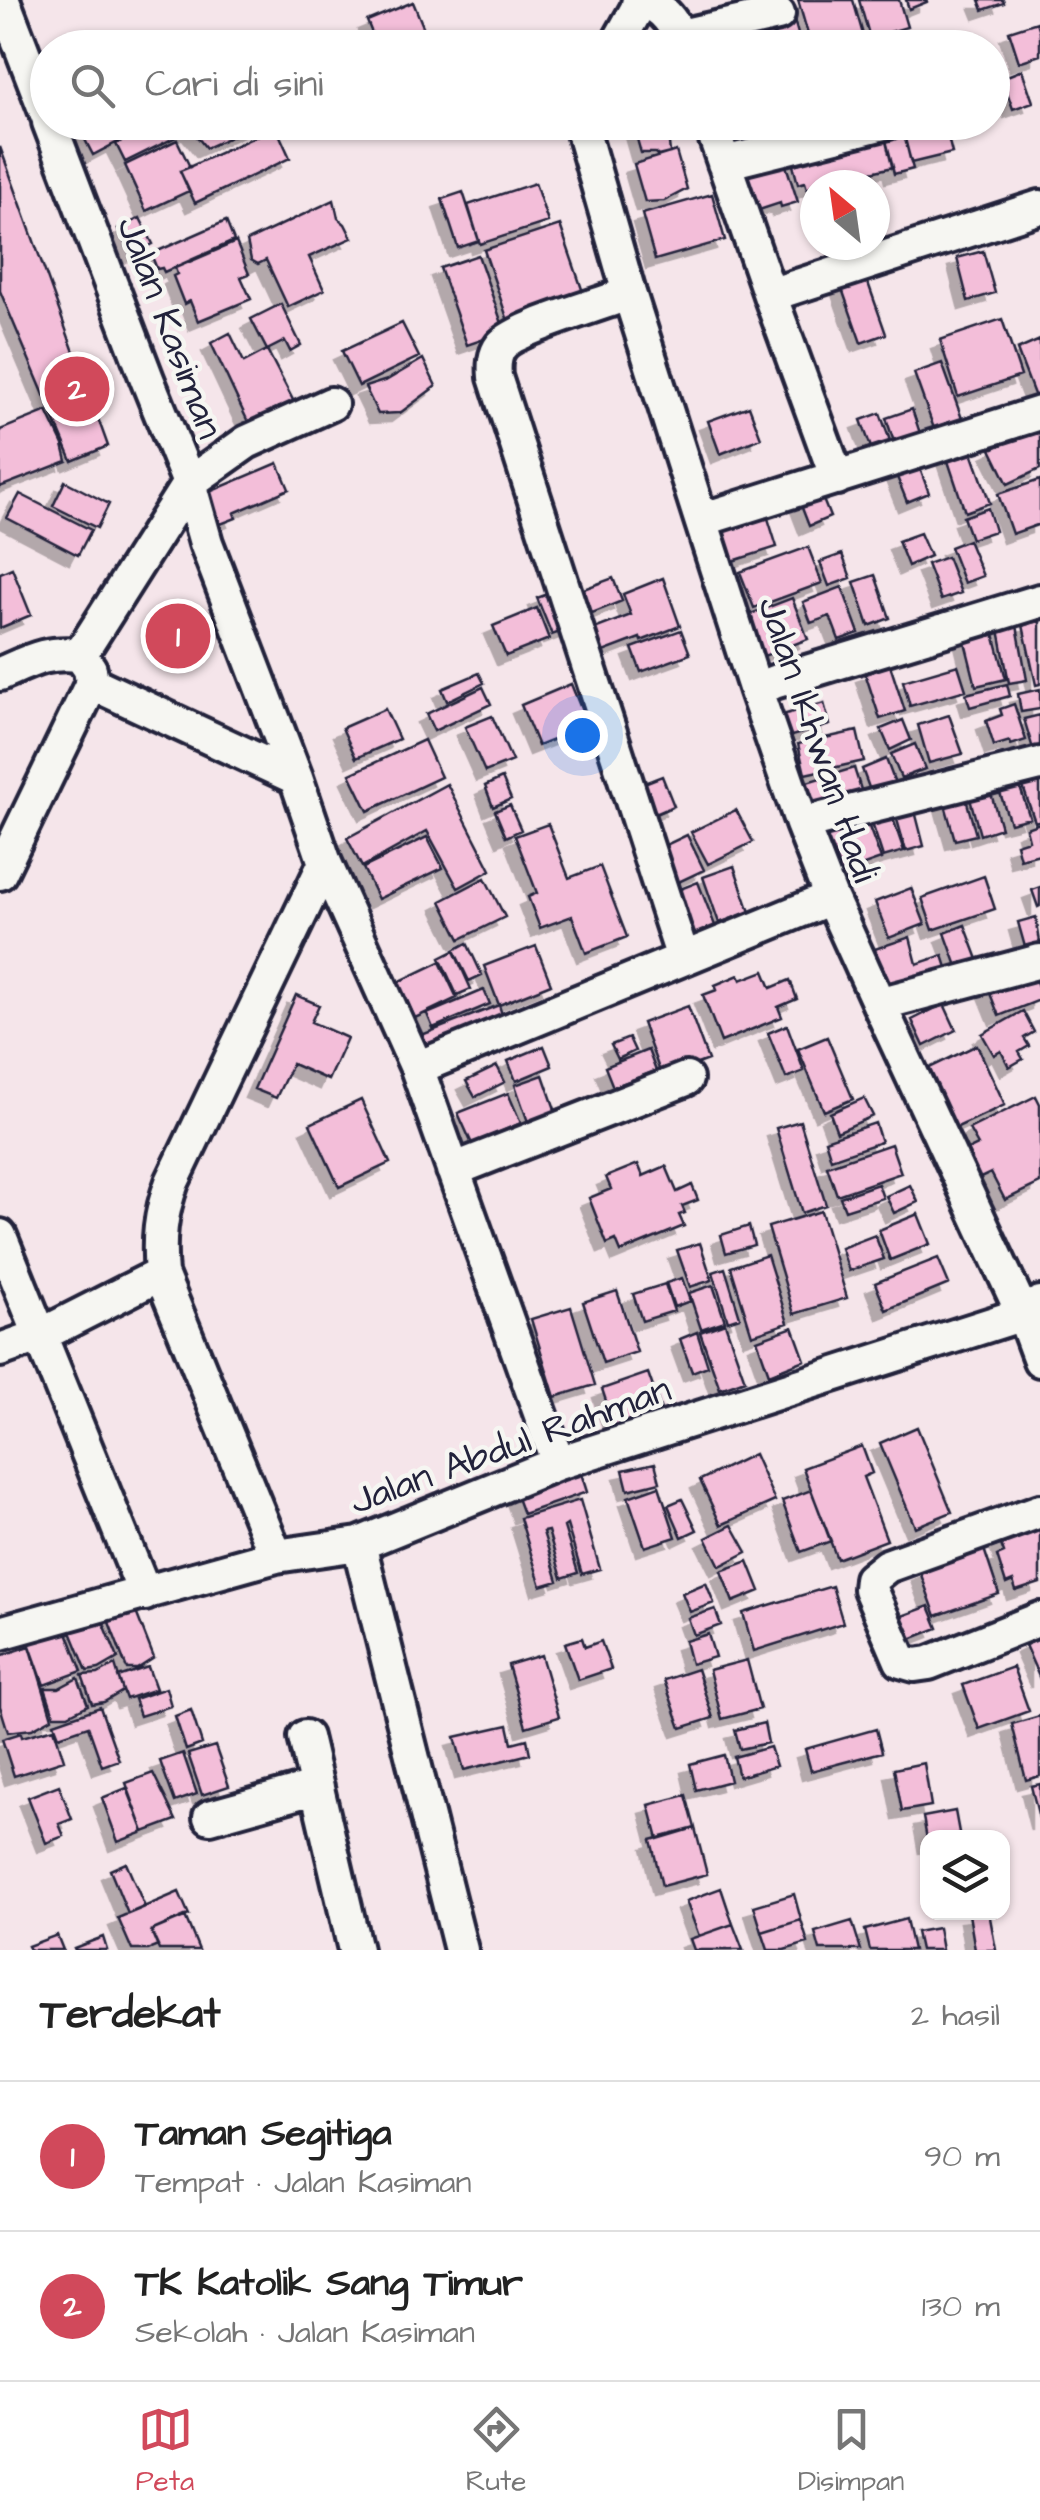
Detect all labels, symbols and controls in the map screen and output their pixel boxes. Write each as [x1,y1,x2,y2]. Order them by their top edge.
search box [30,30,1010,140]
icon: search [65,58,120,113]
text: Cari di sini [145,59,323,111]
north arrow [800,170,890,260]
street label: Jalan Kasiman [103,209,235,446]
pin: 2 [44,352,110,426]
street label: Jalan Ikhwan Hadi [744,590,890,890]
pin: 1 [146,598,210,674]
your location [557,710,608,761]
street label: Jalan Abdul Rahman [343,1364,678,1528]
map controls [920,1830,1010,1920]
button: layers [920,1830,1010,1920]
text: Terdekat [40,1986,220,2044]
text: 2 hasil [911,1993,1000,2038]
text: Taman Segitiga [135,2108,392,2160]
text: 1 [70,2134,75,2179]
text: 90 m [924,2134,1000,2179]
text: Tempat · Jalan Kasiman [135,2160,471,2205]
text: TK Katolik Sang Timur [135,2258,523,2310]
text: 2 [63,2284,82,2329]
text: 130 m [922,2284,1000,2329]
text: Sekolah · Jalan Kasiman [135,2310,475,2355]
tab: Peta [136,2402,194,2501]
tab: Rute [466,2402,526,2501]
tab: Disimpan [798,2402,904,2501]

